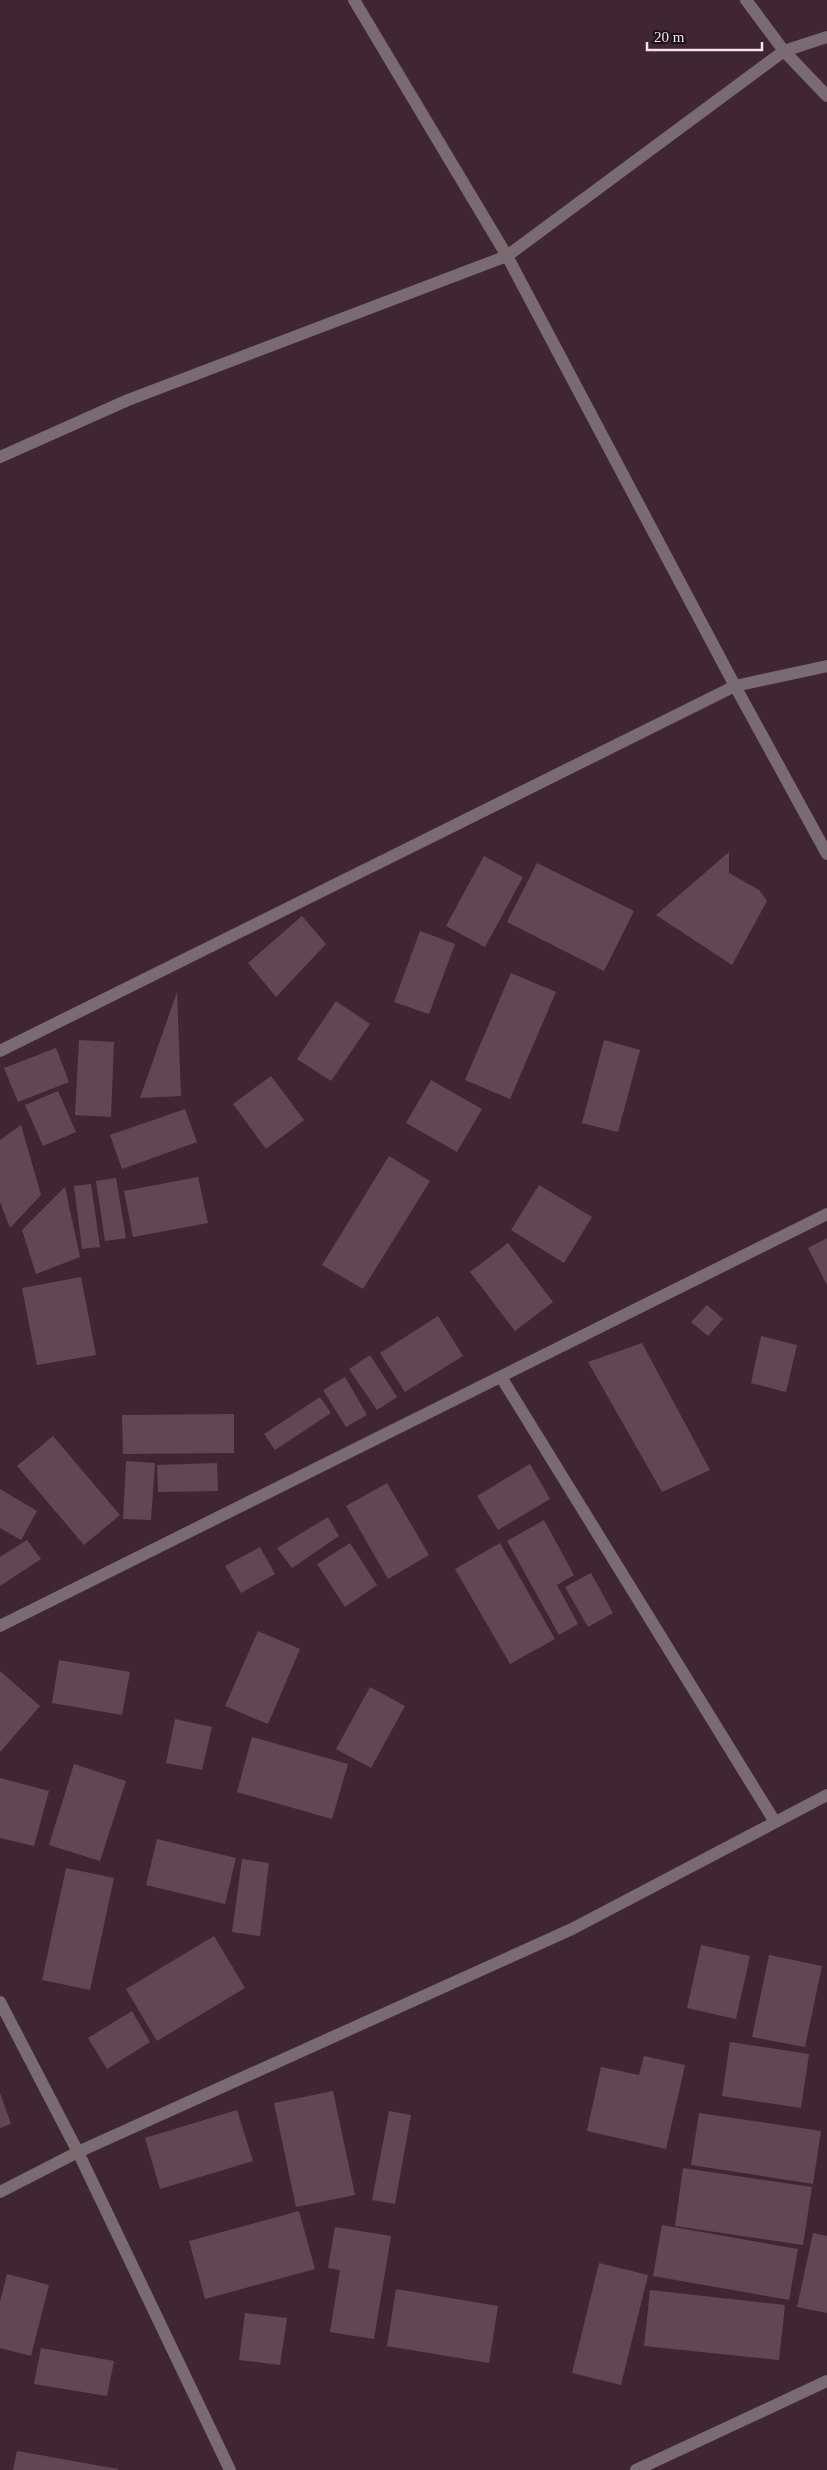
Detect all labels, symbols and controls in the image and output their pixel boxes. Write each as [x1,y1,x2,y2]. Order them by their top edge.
scale bar [647,20,762,52]
text: 20 m [654,29,685,45]

